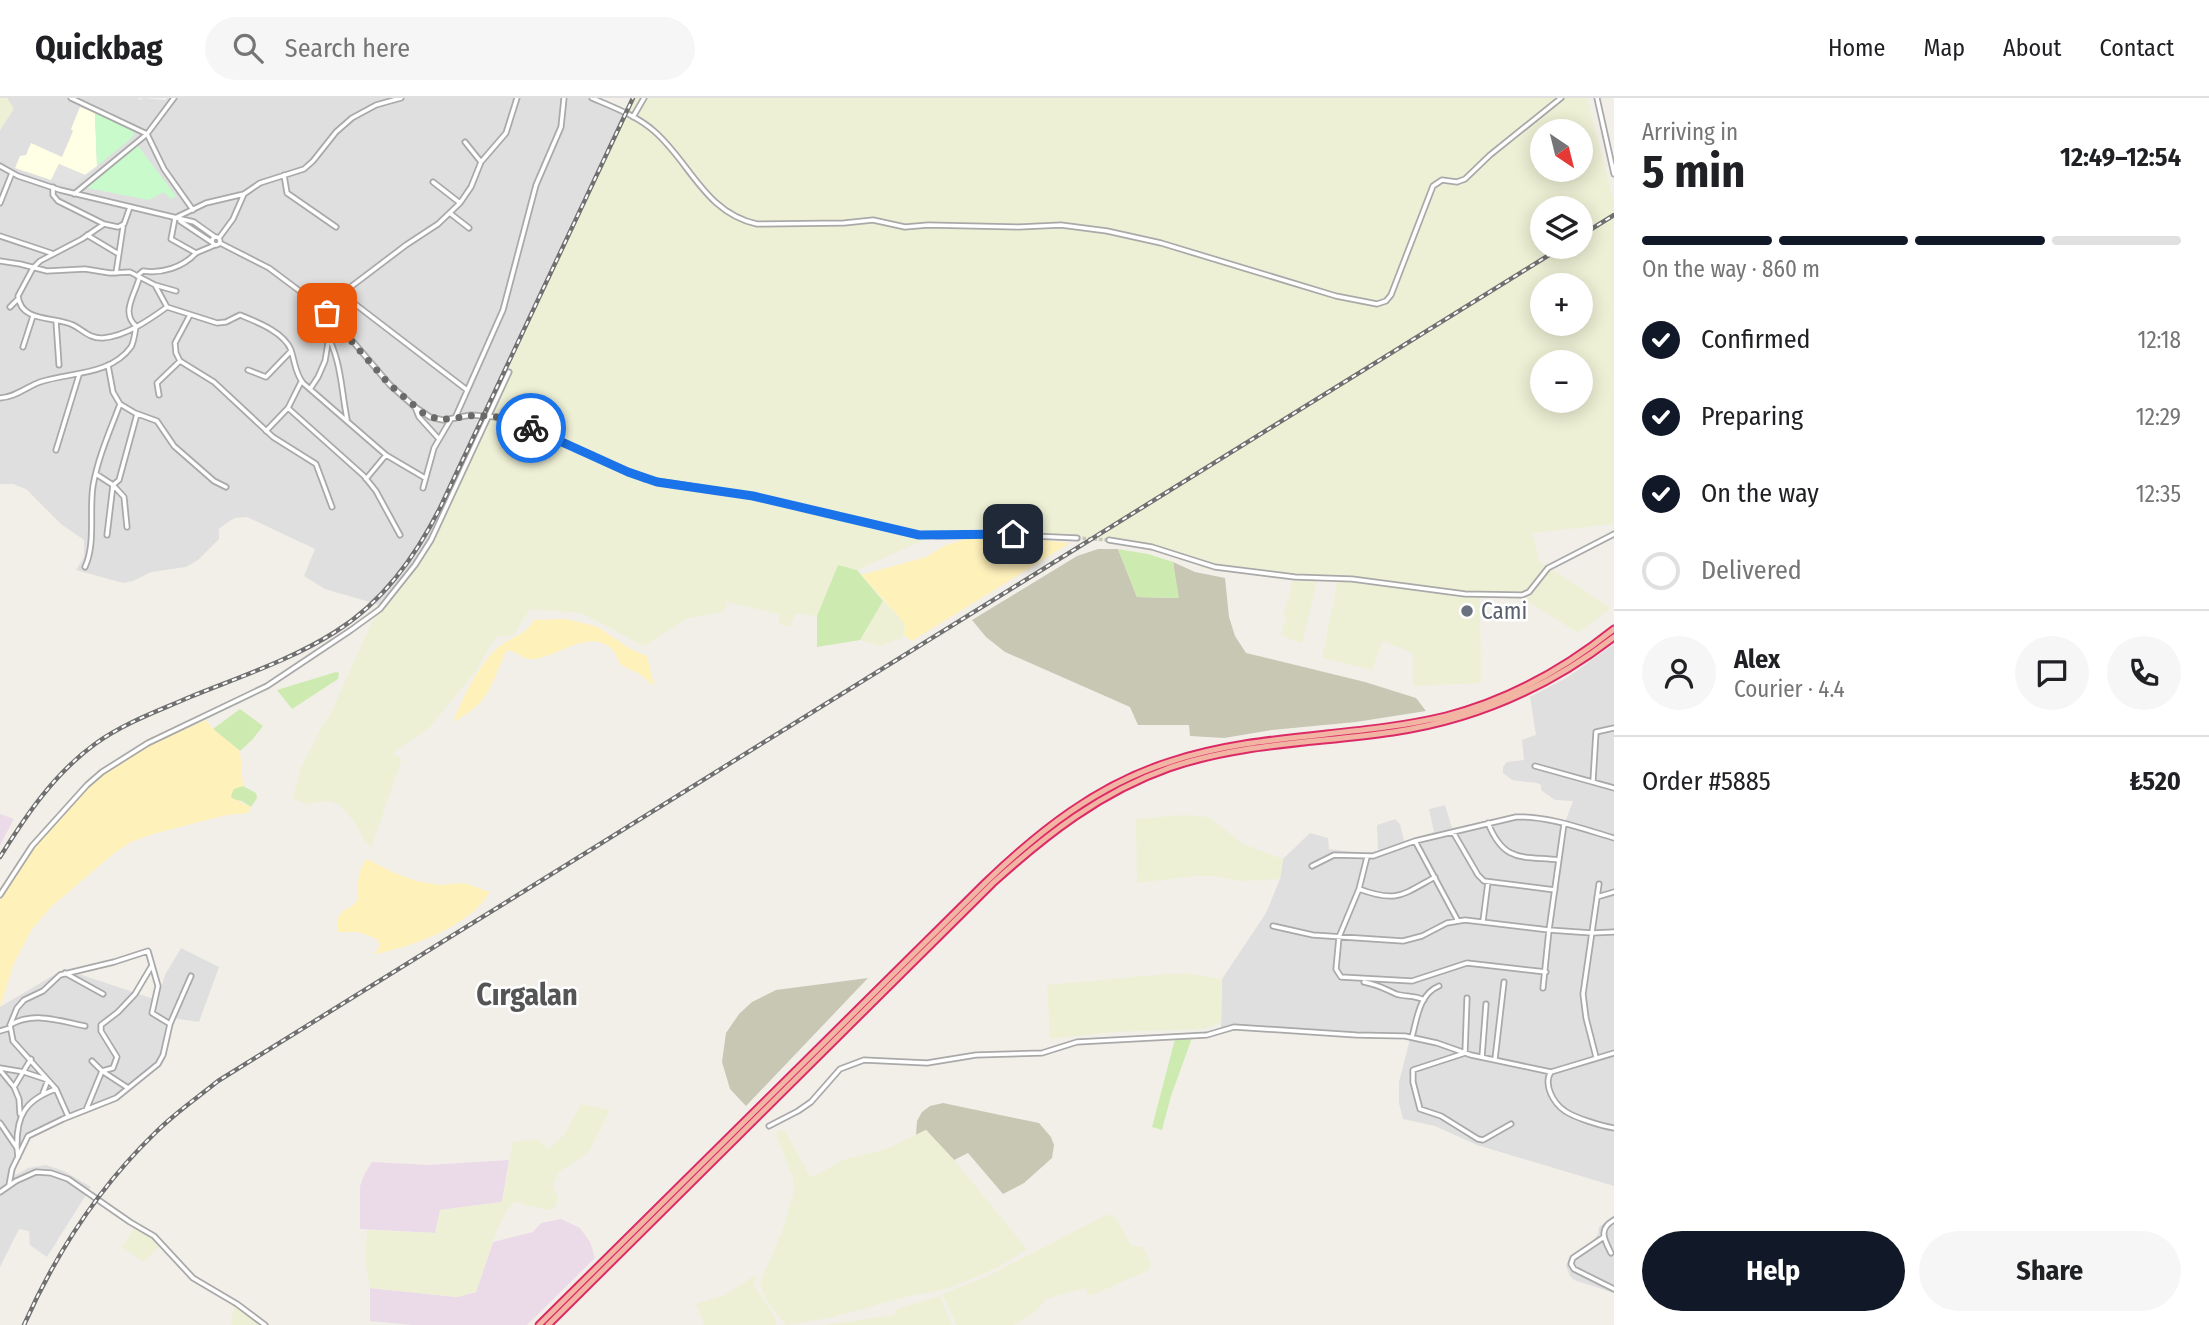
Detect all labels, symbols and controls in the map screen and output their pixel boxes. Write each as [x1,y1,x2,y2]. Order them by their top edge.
search box [205,17,695,80]
text: Quickbag [35,28,163,68]
icon: search [229,29,267,67]
text: Search here [285,33,410,64]
text: Home [1828,34,1885,62]
text: Map [1923,34,1965,62]
text: About [2003,34,2061,62]
text: Contact [2099,34,2174,62]
text: Arriving in [1642,118,1738,146]
north arrow [1530,119,1592,182]
map controls [1530,119,1593,413]
text: 12:49–12:54 [2060,142,2181,173]
text: 5 min [1642,144,1745,199]
button: layers [1530,196,1593,259]
text: On the way · 860 m [1642,255,1820,283]
button: + [1530,273,1593,336]
pin [297,283,357,343]
icon: bag [308,294,346,332]
icon: check [1642,321,1680,359]
text: Confirmed [1701,324,1811,355]
text: 12:18 [2137,326,2181,354]
button: − [1530,350,1593,413]
courier [496,393,566,463]
icon: check [1642,398,1680,436]
text: Preparing [1701,401,1803,432]
text: 12:29 [2136,403,2181,431]
icon: bike [512,409,550,447]
icon: check [1642,475,1680,513]
text: On the way [1701,478,1819,509]
text: 12:35 [2136,480,2181,508]
pin [983,504,1043,564]
icon: home [994,515,1032,553]
text: Delivered [1701,555,1802,586]
place label: Cami [1481,597,1527,625]
marker: Cami [1459,603,1475,619]
button: person [1642,636,1716,710]
button: chat [2015,636,2089,710]
button: phone [2107,636,2181,710]
text: Alex [1734,644,1780,675]
text: Courier · 4.4 [1734,675,1845,703]
text: Order #5885 [1642,766,1771,797]
text: ₺520 [2129,766,2181,797]
district label: Cırgalan [476,977,578,1013]
button: Help [1642,1231,1905,1311]
button: Share [1919,1231,2181,1311]

